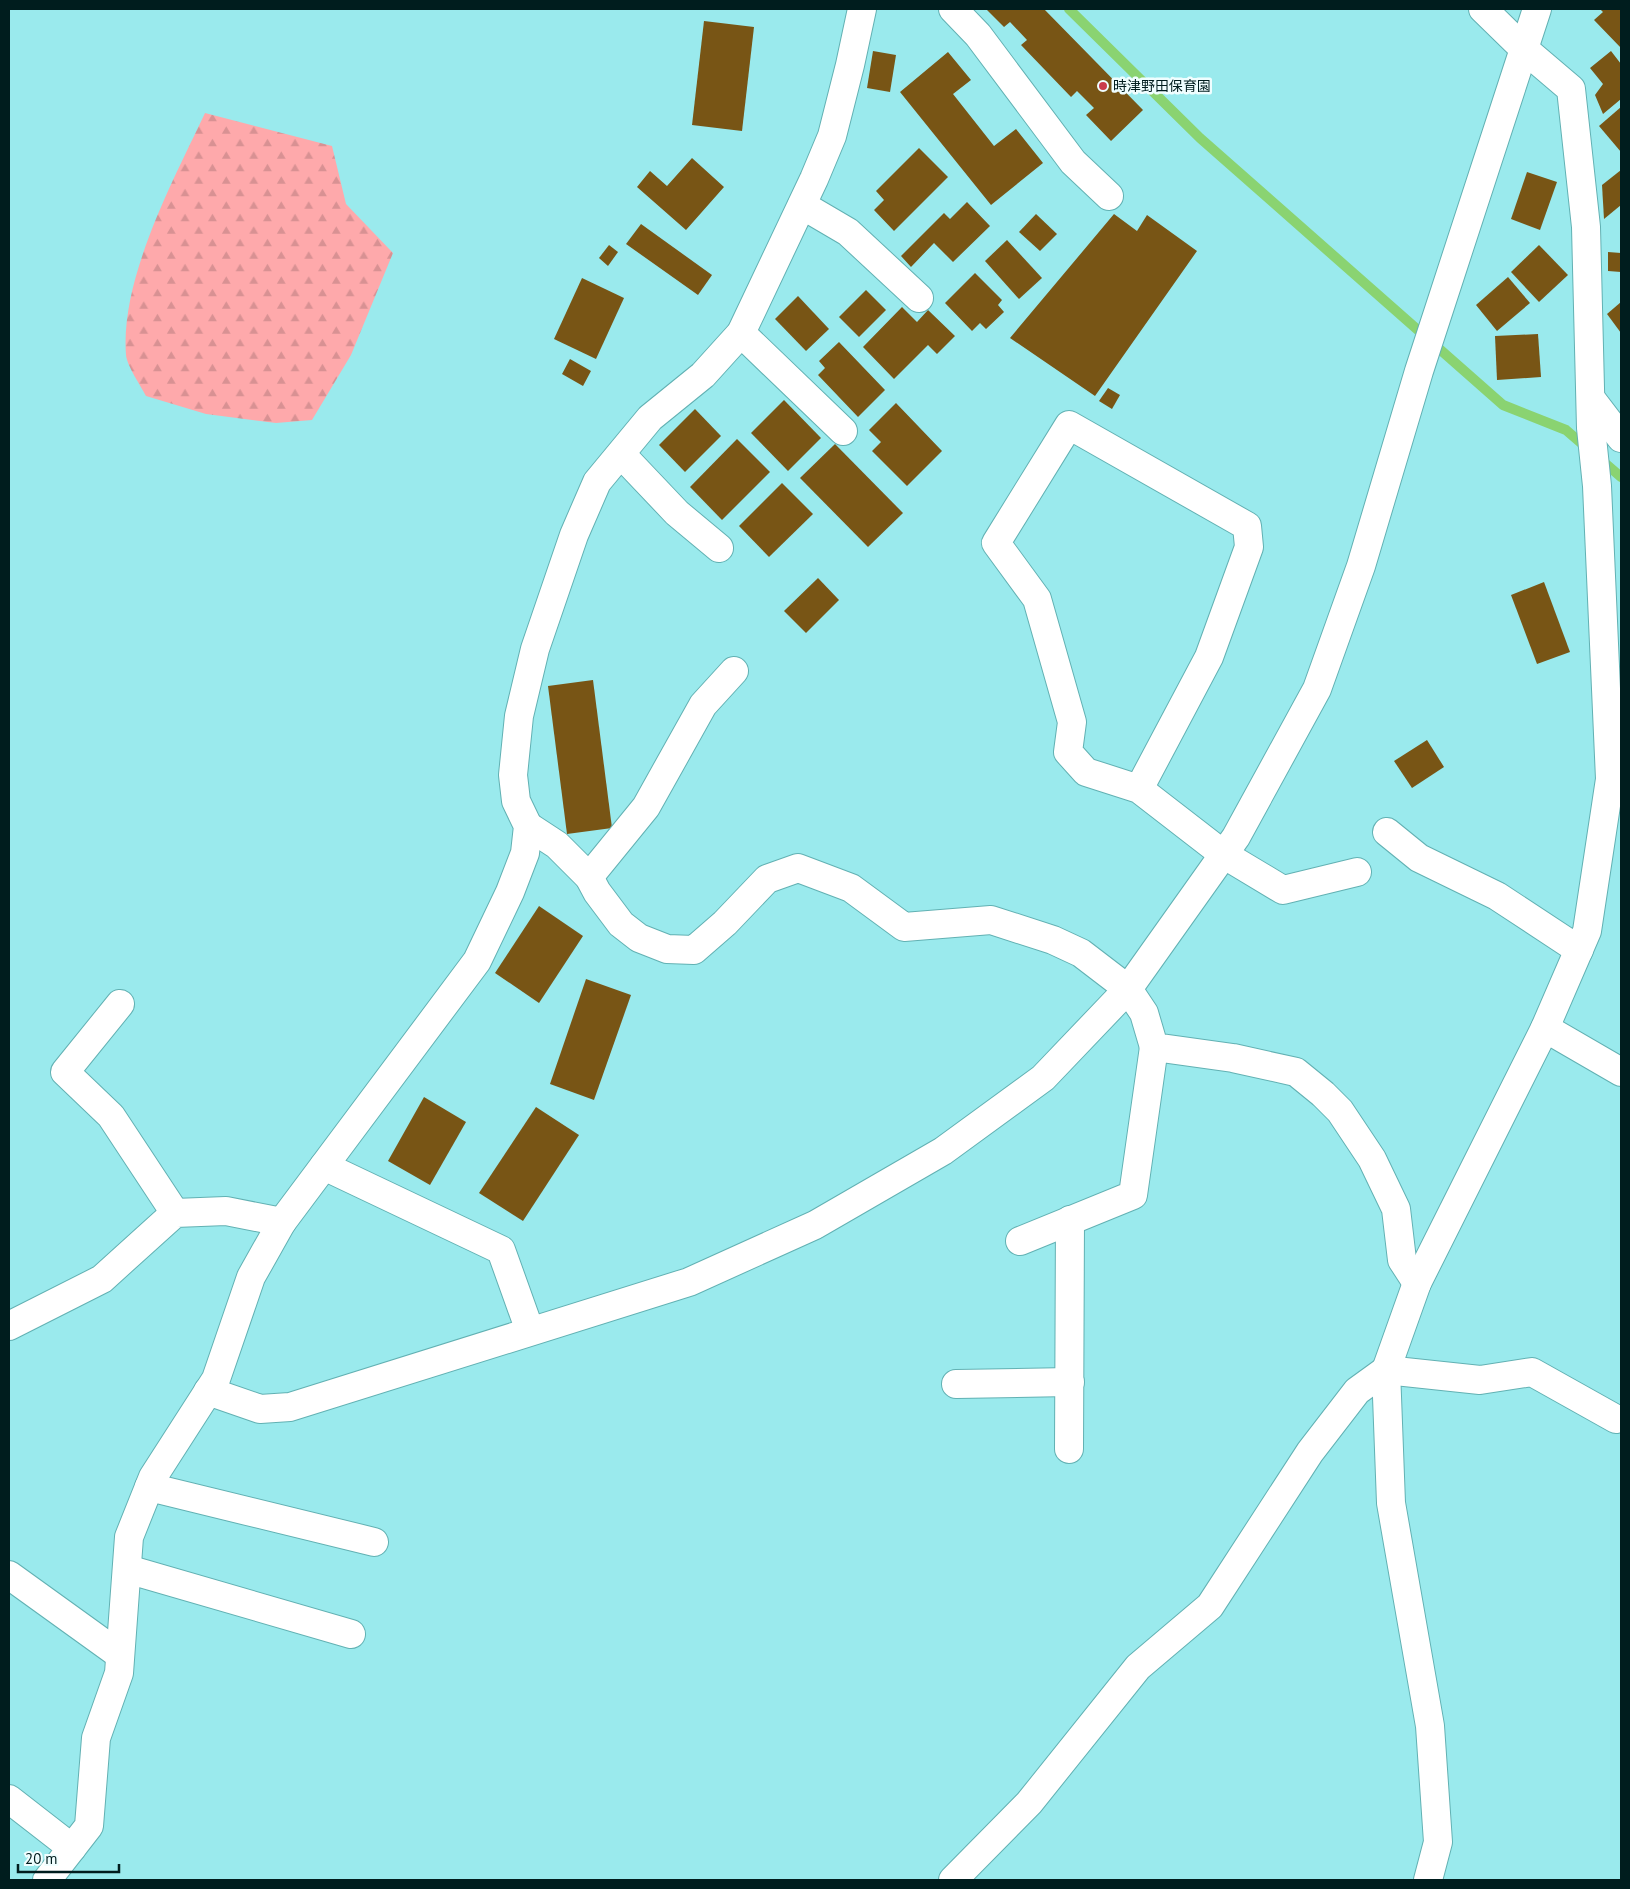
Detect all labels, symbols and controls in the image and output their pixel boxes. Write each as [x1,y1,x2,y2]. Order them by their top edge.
place label: 時津野田保育園 [1113,77,1211,95]
marker: 時津野田保育園 [1097,80,1109,92]
scale bar [18,1842,119,1874]
text: 20 m [25,1849,58,1868]

